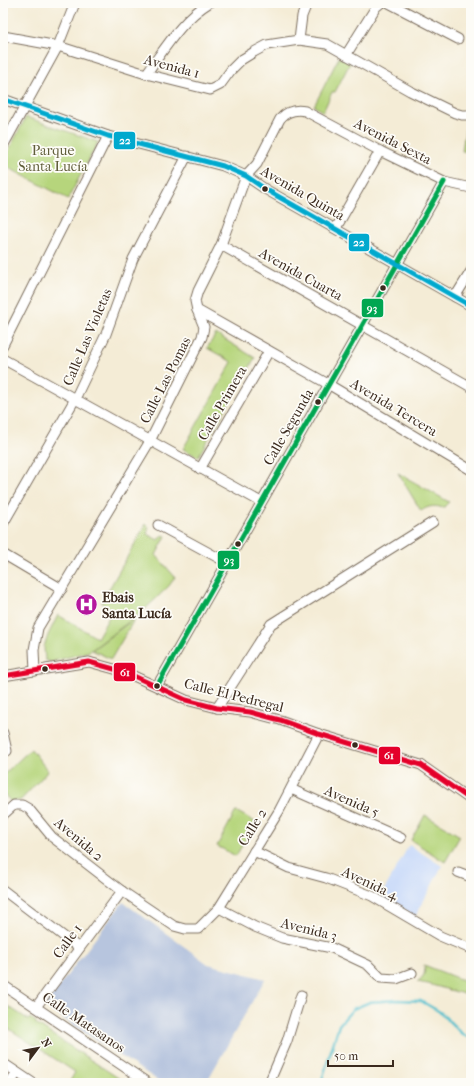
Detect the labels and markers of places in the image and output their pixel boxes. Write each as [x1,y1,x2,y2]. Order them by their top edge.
unlabelled marker [260,184,270,194]
unlabelled marker [378,283,388,293]
unlabelled marker [313,397,323,407]
unlabelled marker [233,539,243,549]
place label: Ebais Santa Lucía [102,589,172,622]
hospital icon: Ebais Santa Lucía [74,592,100,618]
unlabelled marker [40,664,50,674]
unlabelled marker [152,681,162,691]
unlabelled marker [350,740,360,750]

